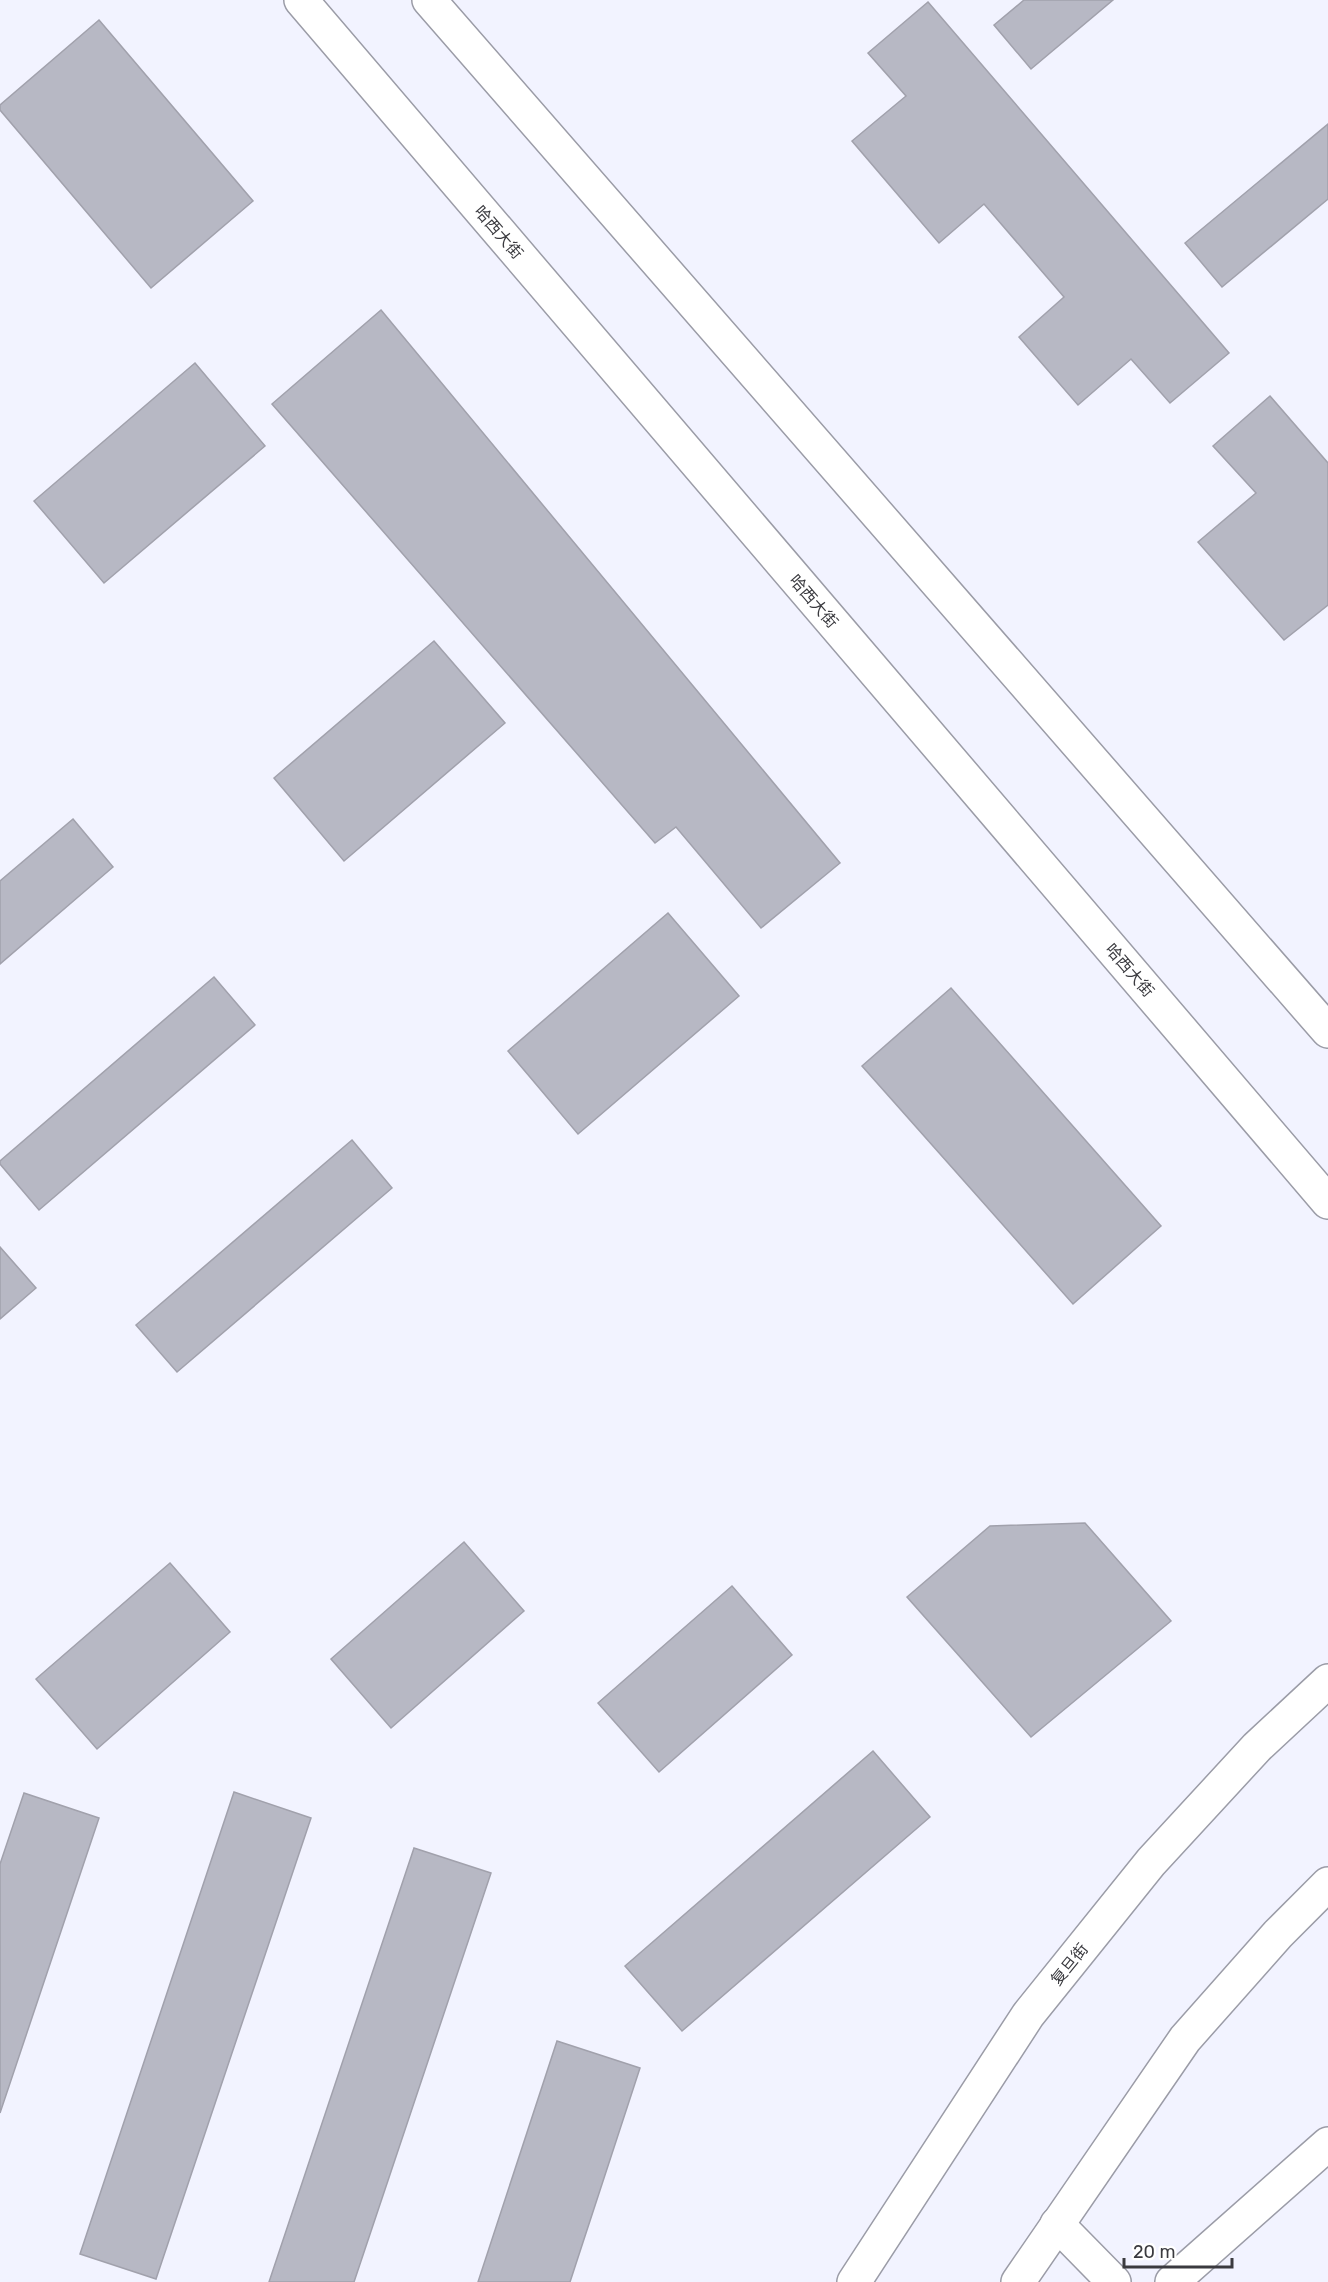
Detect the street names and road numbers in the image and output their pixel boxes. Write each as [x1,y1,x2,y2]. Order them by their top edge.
street label: 哈西大街 [470,202,527,263]
street label: 哈西大街 [785,571,842,632]
street label: 哈西大街 [1101,940,1158,1001]
street label: 复旦街 [1047,1940,1092,1989]

